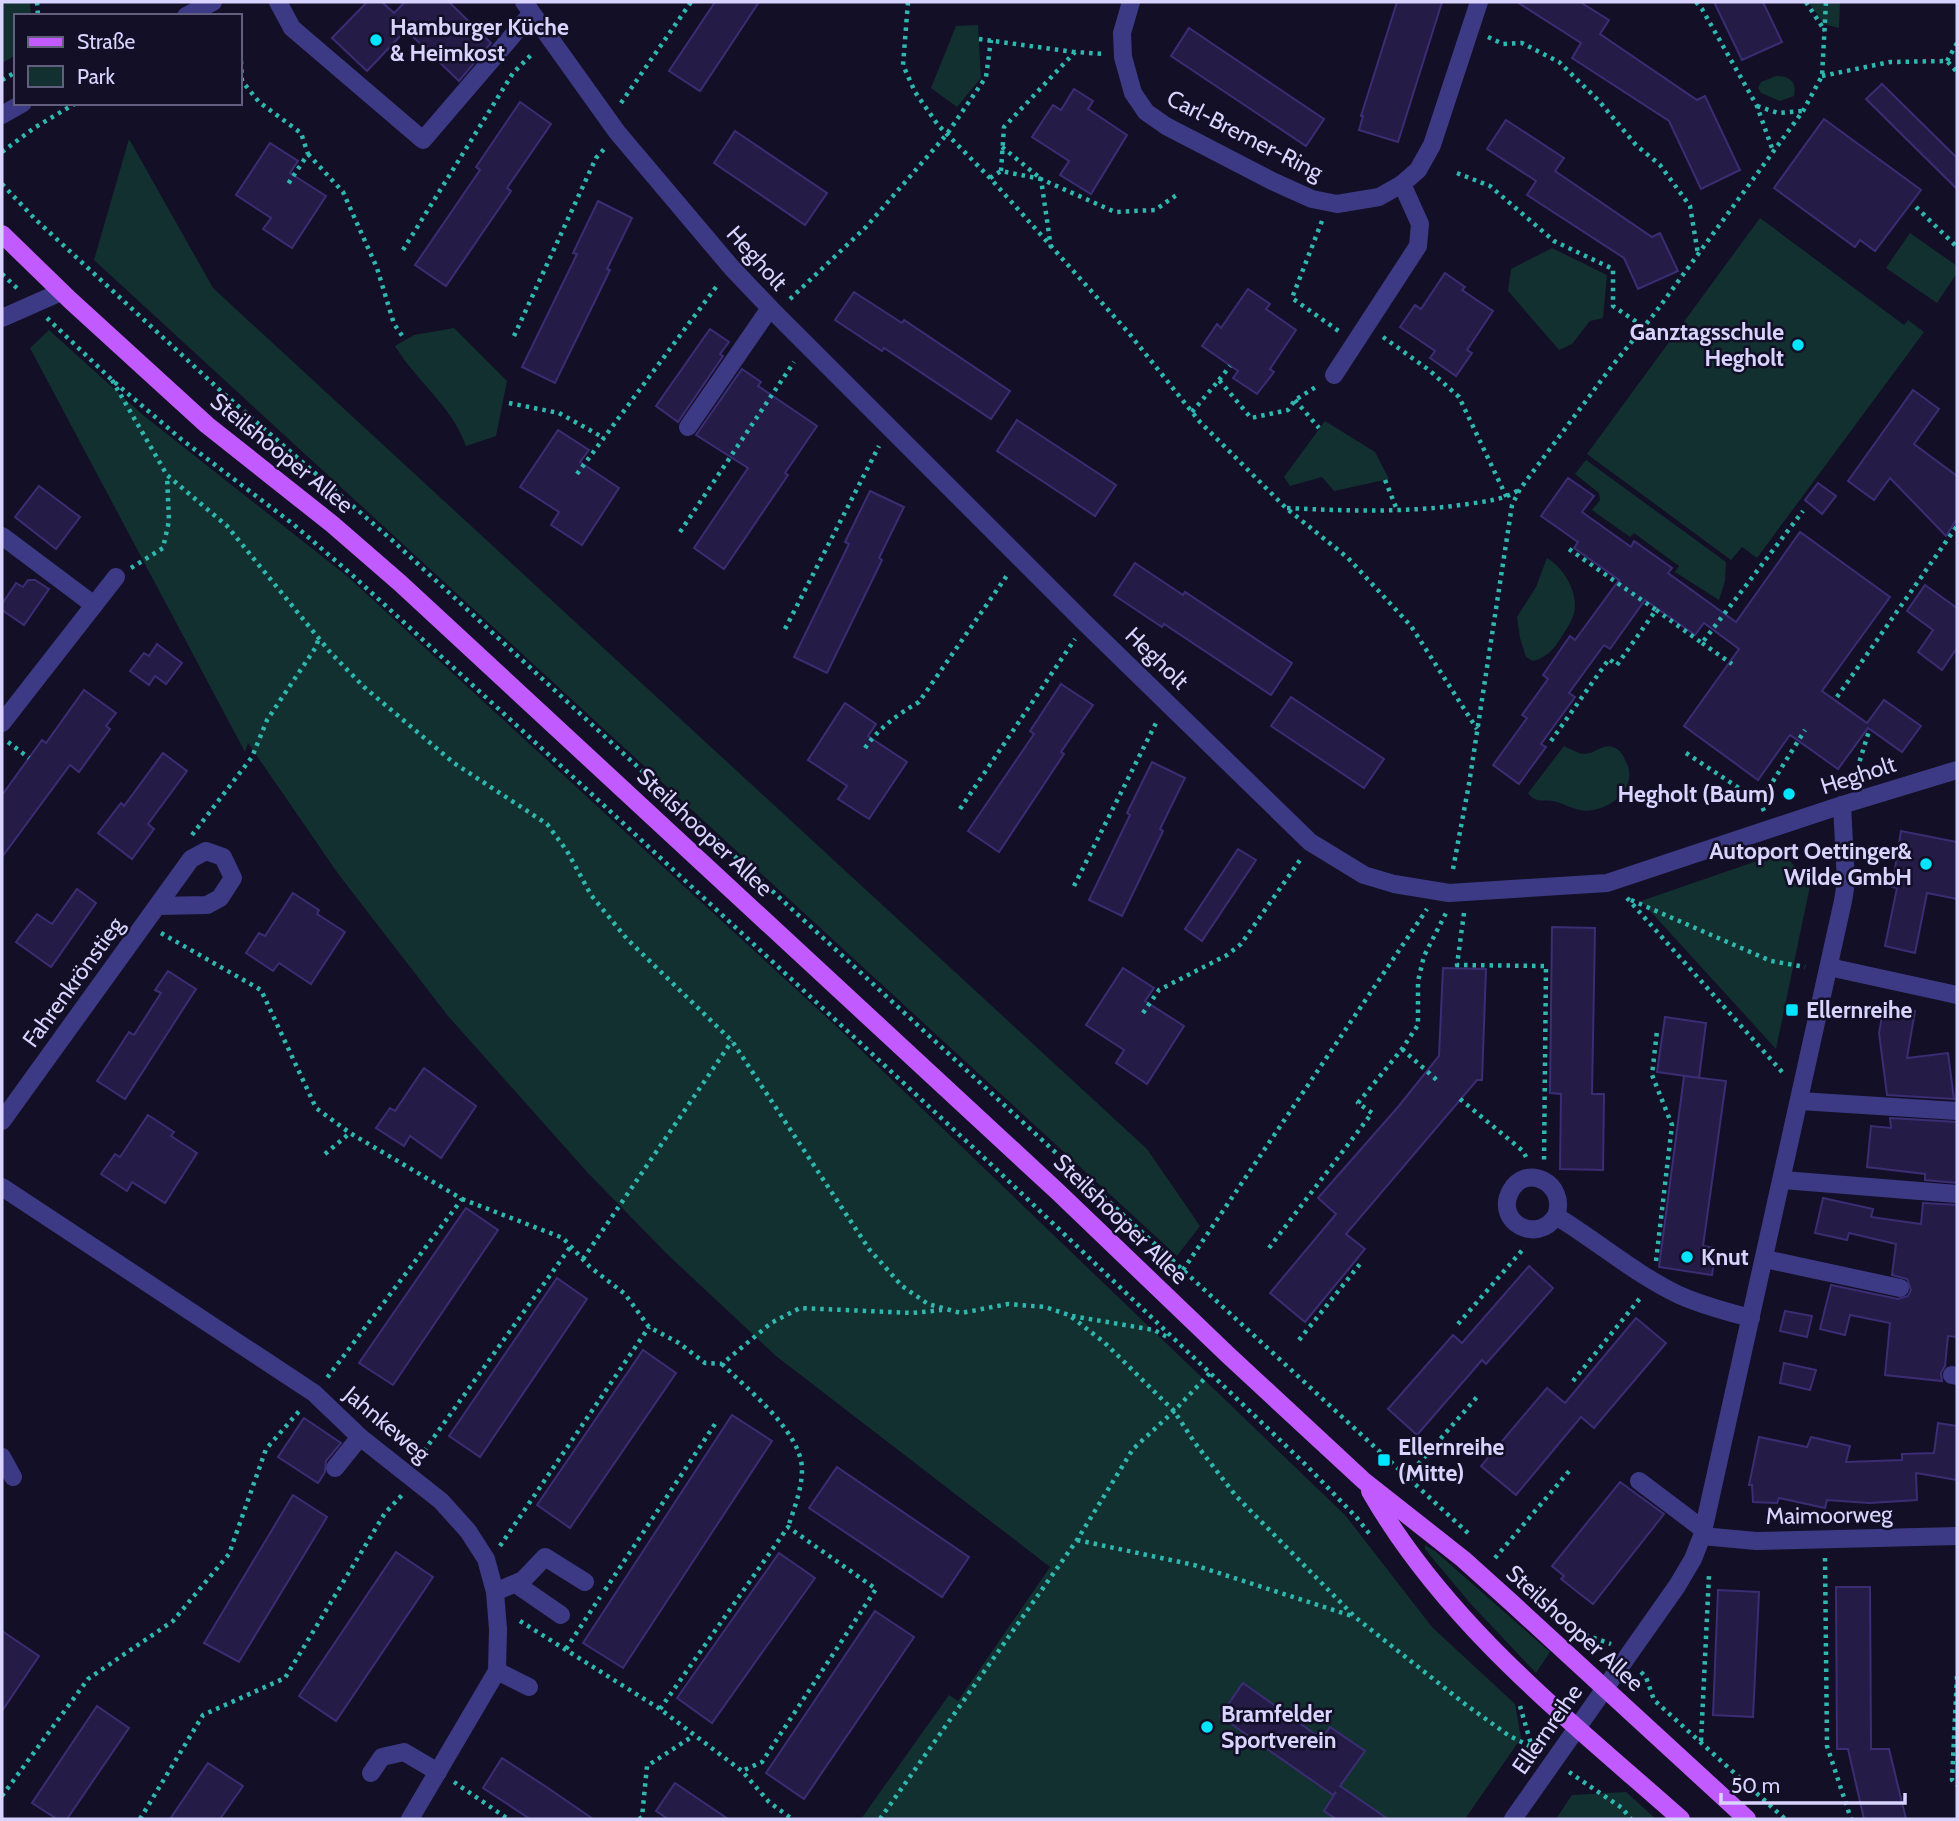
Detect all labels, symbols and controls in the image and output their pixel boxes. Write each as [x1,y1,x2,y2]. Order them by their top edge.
place label: Hamburger Küche & Heimkost [390,13,569,67]
legend [14,14,242,105]
text: Straße [77,29,136,54]
marker: Hamburger Küche & Heimkost [368,32,384,48]
text: Park [77,64,115,89]
street label: Carl-Bremer-Ring [1162,84,1328,187]
street label: Hegholt [721,220,793,296]
place label: Ganztagsschule Hegholt [1630,318,1784,372]
marker: Ganztagsschule Hegholt [1790,337,1806,353]
street label: Steilshooper Allee [205,387,359,519]
street label: Hegholt [1119,621,1195,695]
street label: Hegholt [1817,750,1899,800]
street label: Steilshooper Allee [631,762,779,902]
place label: Hegholt (Baum) [1618,780,1775,808]
marker: Hegholt (Baum) [1781,786,1797,802]
place label: Autoport Oettinger& Wilde GmbH [1709,837,1913,891]
marker: Autoport Oettinger& Wilde GmbH [1918,856,1934,872]
street label: Fahrenkrönstieg [16,911,130,1053]
place label: Ellernreihe [1806,996,1913,1024]
marker: Ellernreihe [1784,1002,1800,1018]
street label: Steilshooper Allee [1048,1148,1194,1290]
place label: Knut [1701,1243,1749,1271]
marker: Knut [1679,1249,1695,1265]
street label: Jahnkeweg [338,1379,436,1468]
place label: Ellernreihe (Mitte) [1398,1433,1505,1487]
marker: Ellernreihe (Mitte) [1376,1452,1392,1468]
street label: Maimoorweg [1765,1500,1893,1530]
street label: Steilshooper Allee [1500,1559,1650,1697]
street label: Ellernreihe [1506,1679,1588,1779]
place label: Bramfelder Sportverein [1221,1700,1336,1754]
marker: Bramfelder Sportverein [1199,1719,1215,1735]
scale bar [1721,1762,1905,1806]
text: 50 m [1731,1773,1780,1798]

